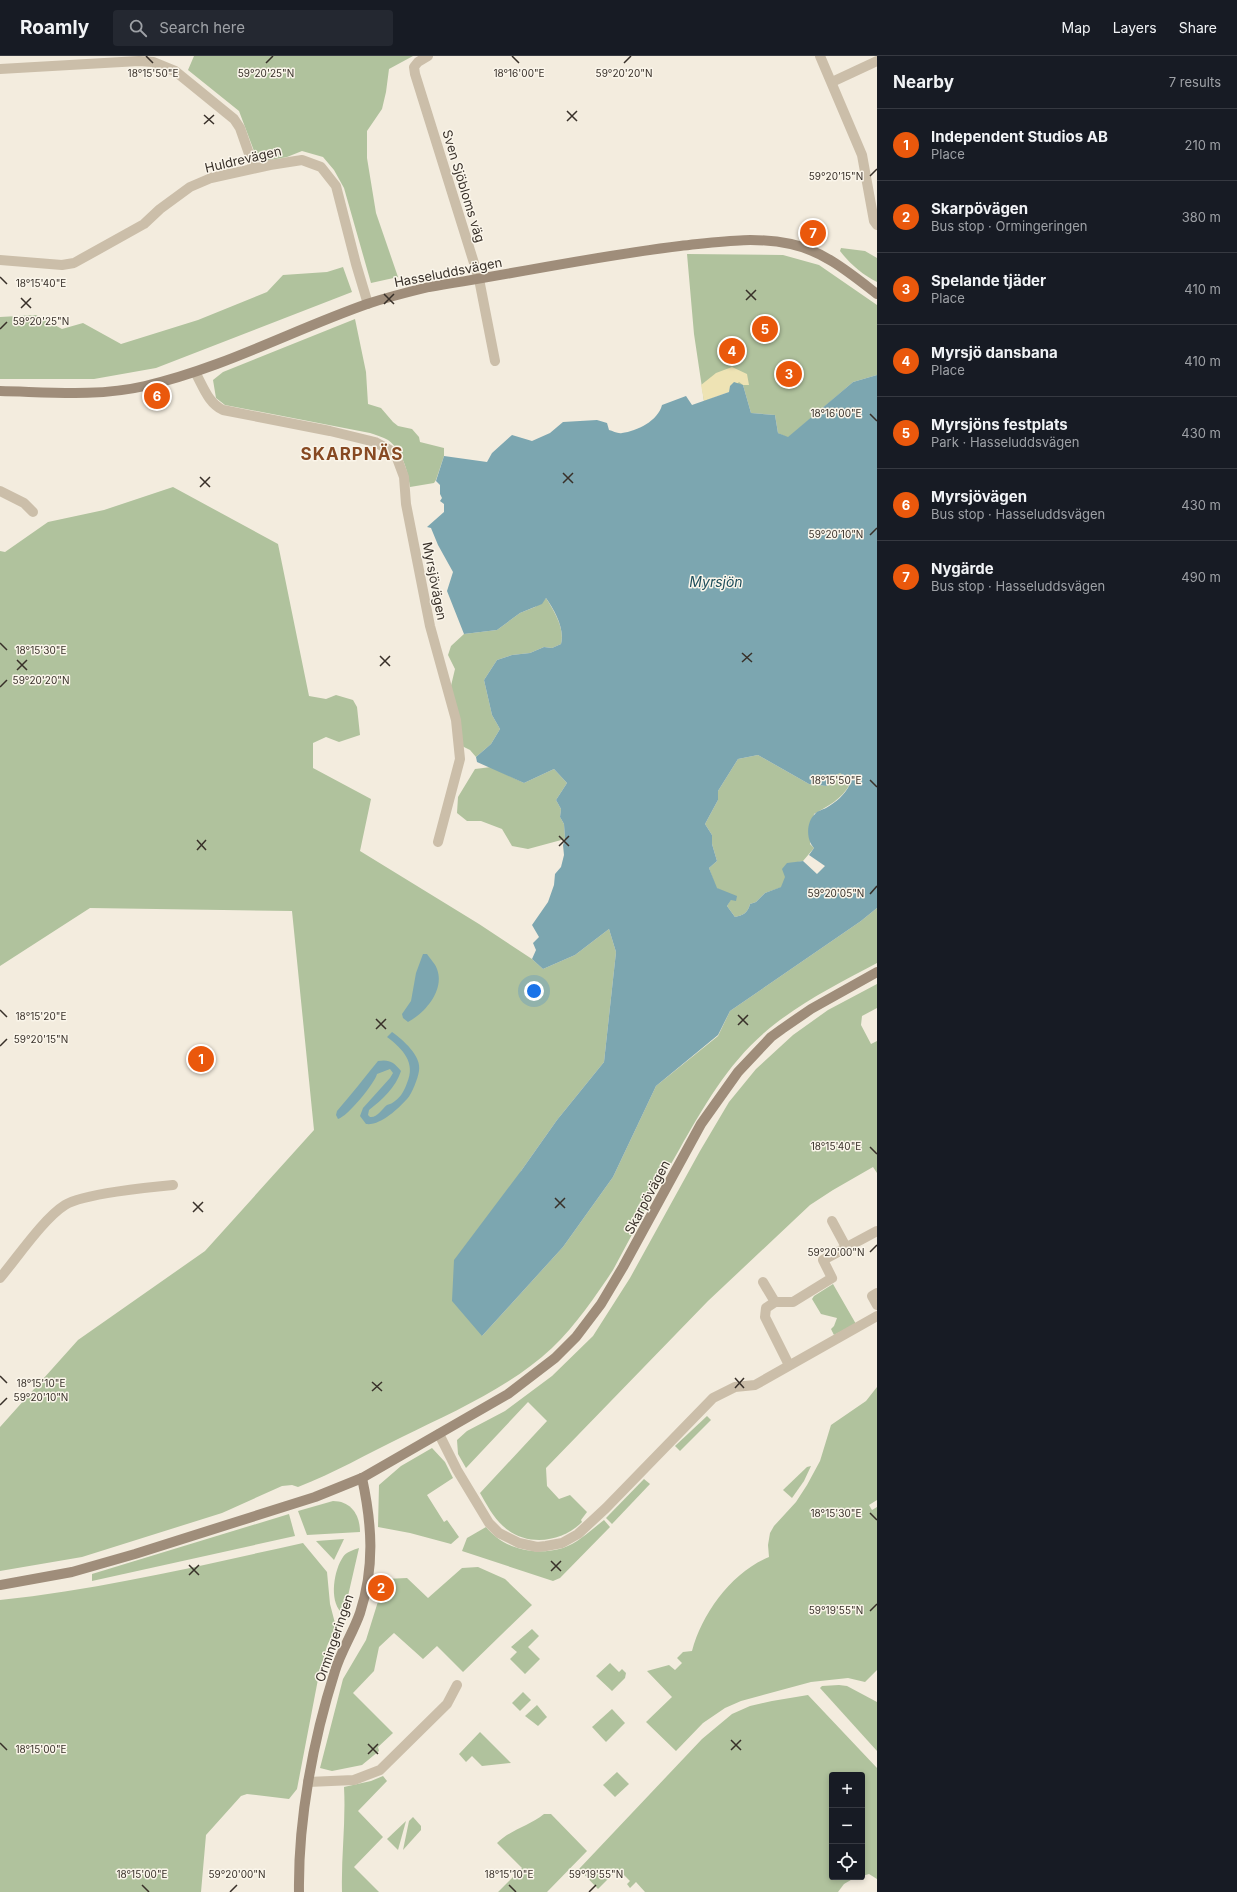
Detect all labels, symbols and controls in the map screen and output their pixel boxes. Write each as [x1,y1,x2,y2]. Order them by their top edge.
search box [113,10,393,46]
text: Roamly [20,16,89,39]
icon: search [127,17,149,39]
text: Search here [159,18,245,37]
text: Map [1062,19,1091,36]
text: Layers [1113,19,1157,36]
text: Share [1179,19,1217,36]
text: 18°15'50"E [128,67,178,79]
text: 59°20'25"N [238,67,294,79]
text: 18°16'00"E [493,67,545,79]
text: 59°20'20"N [596,67,652,79]
text: Nearby [893,72,954,92]
text: 7 results [1169,74,1221,90]
text: Independent Studios AB [931,127,1108,146]
street label: Sven Sjöbloms väg [439,128,489,244]
text: 1 [903,137,909,153]
text: 210 m [1185,137,1221,153]
street label: Huldrevägen [203,142,283,176]
text: Place [931,146,965,162]
text: 59°20'15"N [809,170,863,182]
text: Skarpövägen [931,199,1028,218]
text: 2 [902,209,910,225]
text: 380 m [1182,209,1221,225]
pin: 7 [800,218,826,248]
text: Bus stop · Ormingeringen [931,218,1087,234]
street label: Hasseluddsvägen [393,254,503,290]
text: Spelande tjäder [931,271,1046,290]
text: 18°15'40"E [16,277,66,289]
text: 3 [902,281,910,297]
text: 410 m [1184,281,1221,297]
text: Place [931,290,965,306]
pin: 5 [752,314,778,344]
text: 59°20'25"N [13,315,69,327]
pin: 4 [719,336,745,366]
text: Myrsjö dansbana [931,343,1058,362]
text: 4 [902,353,910,369]
text: 410 m [1184,353,1221,369]
pin: 3 [776,359,802,389]
text: Place [931,362,965,378]
pin: 6 [144,381,170,411]
text: 18°16'00"E [810,407,862,419]
text: Myrsjöns festplats [931,415,1068,434]
text: 5 [902,425,910,441]
text: 430 m [1181,425,1221,441]
text: Park · Hasseluddsvägen [931,434,1080,450]
district label: SKARPNÄS [301,443,403,464]
text: Myrsjövägen [931,487,1027,506]
text: 6 [902,497,910,513]
text: 430 m [1181,497,1221,513]
text: Bus stop · Hasseluddsvägen [931,506,1105,522]
text: 59°20'10"N [809,528,863,540]
street label: Myrsjövägen [420,541,450,621]
text: Nygärde [931,559,994,578]
text: 7 [902,569,910,585]
text: 490 m [1181,569,1221,585]
water label: Myrsjön [689,573,743,590]
text: Bus stop · Hasseluddsvägen [931,578,1105,594]
text: 18°15'30"E [16,644,66,656]
text: 59°20'20"N [13,674,69,686]
text: 18°15'50"E [811,774,861,786]
text: 59°20'05"N [808,887,864,899]
your location [524,981,544,1001]
text: 18°15'20"E [16,1010,66,1022]
text: 59°20'15"N [14,1033,68,1045]
pin: 1 [188,1044,214,1074]
text: 18°15'40"E [811,1140,861,1152]
street label: Skarpövägen [621,1157,673,1237]
text: 59°20'00"N [807,1246,865,1258]
text: 18°15'10"E [17,1377,65,1389]
text: 59°20'10"N [14,1391,68,1403]
text: 18°15'30"E [811,1507,861,1519]
pin: 2 [368,1573,394,1603]
street label: Ormingeringen [311,1592,357,1684]
text: 59°19'55"N [809,1604,863,1616]
text: 18°15'00"E [15,1743,67,1755]
map controls [829,1772,865,1880]
button: + [829,1772,865,1808]
button: − [829,1808,865,1844]
button: locate [829,1844,865,1880]
text: 18°15'00"E [116,1868,168,1880]
text: 59°20'00"N [208,1868,266,1880]
text: 18°15'10"E [485,1868,533,1880]
text: 59°19'55"N [569,1868,623,1880]

